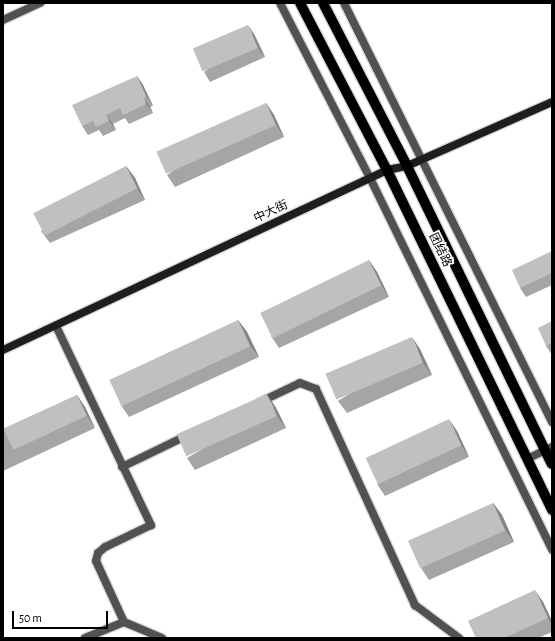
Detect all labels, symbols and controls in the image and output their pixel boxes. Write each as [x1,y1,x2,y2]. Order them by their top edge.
street label: 中大街 [252,198,290,226]
street label: 团结路 [426,231,454,269]
scale bar [14,603,110,629]
text: 50 m [19,612,42,624]

